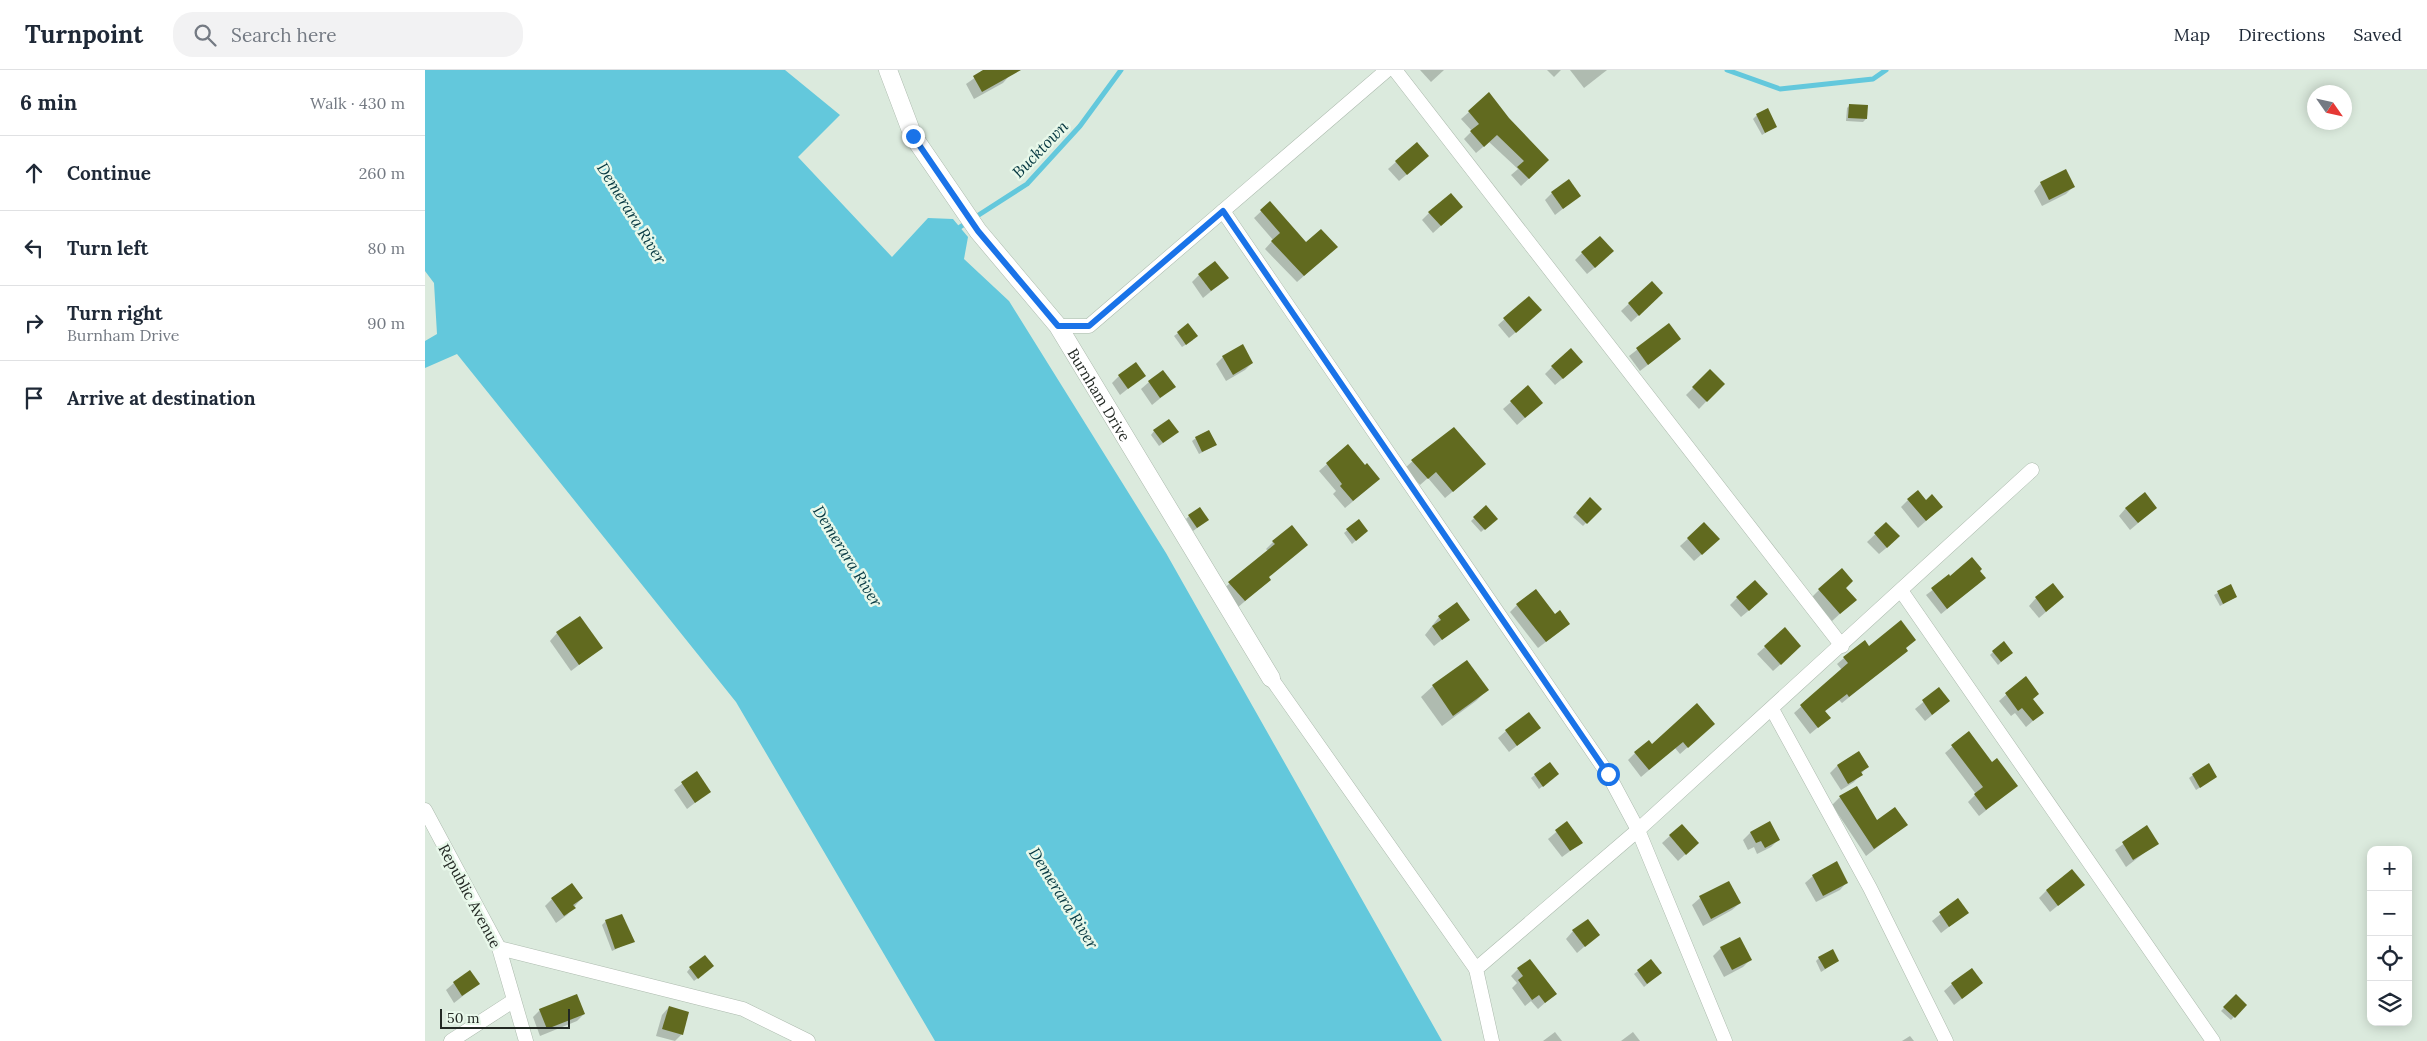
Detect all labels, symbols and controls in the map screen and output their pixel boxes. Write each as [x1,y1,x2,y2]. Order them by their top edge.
search box [173,12,523,57]
text: Turnpoint [25,19,143,50]
icon: search [191,21,219,49]
text: Search here [231,23,337,47]
text: Map [2174,23,2210,46]
text: Directions [2238,23,2325,46]
text: Saved [2353,23,2402,46]
north arrow [2307,85,2352,130]
text: 6 min [20,89,77,116]
text: Walk · 430 m [310,93,405,113]
water label: Bucktown [1008,116,1072,182]
route end [902,125,925,148]
icon: ahead [20,159,48,187]
water label: Demerara River [593,159,671,268]
text: Continue [67,161,151,185]
text: 260 m [359,163,405,183]
icon: left [20,234,48,262]
text: Turn left [67,236,148,260]
text: 80 m [368,238,405,258]
text: Turn right [67,301,163,325]
icon: right [20,309,48,337]
text: 90 m [367,313,405,333]
text: Burnham Drive [67,325,179,345]
street label: Burnham Drive [1064,344,1135,445]
icon: arrive [20,384,48,412]
text: Arrive at destination [67,386,256,410]
water label: Demerara River [809,502,887,611]
route start [1597,763,1620,786]
street label: Republic Avenue [435,841,505,951]
water label: Demerara River [1025,844,1103,953]
map controls [2367,846,2412,1026]
button: + [2367,846,2412,891]
button: − [2367,891,2412,936]
button: locate [2367,936,2412,981]
button: layers [2367,981,2412,1026]
scale bar [440,1006,570,1029]
text: 50 m [447,1009,480,1027]

